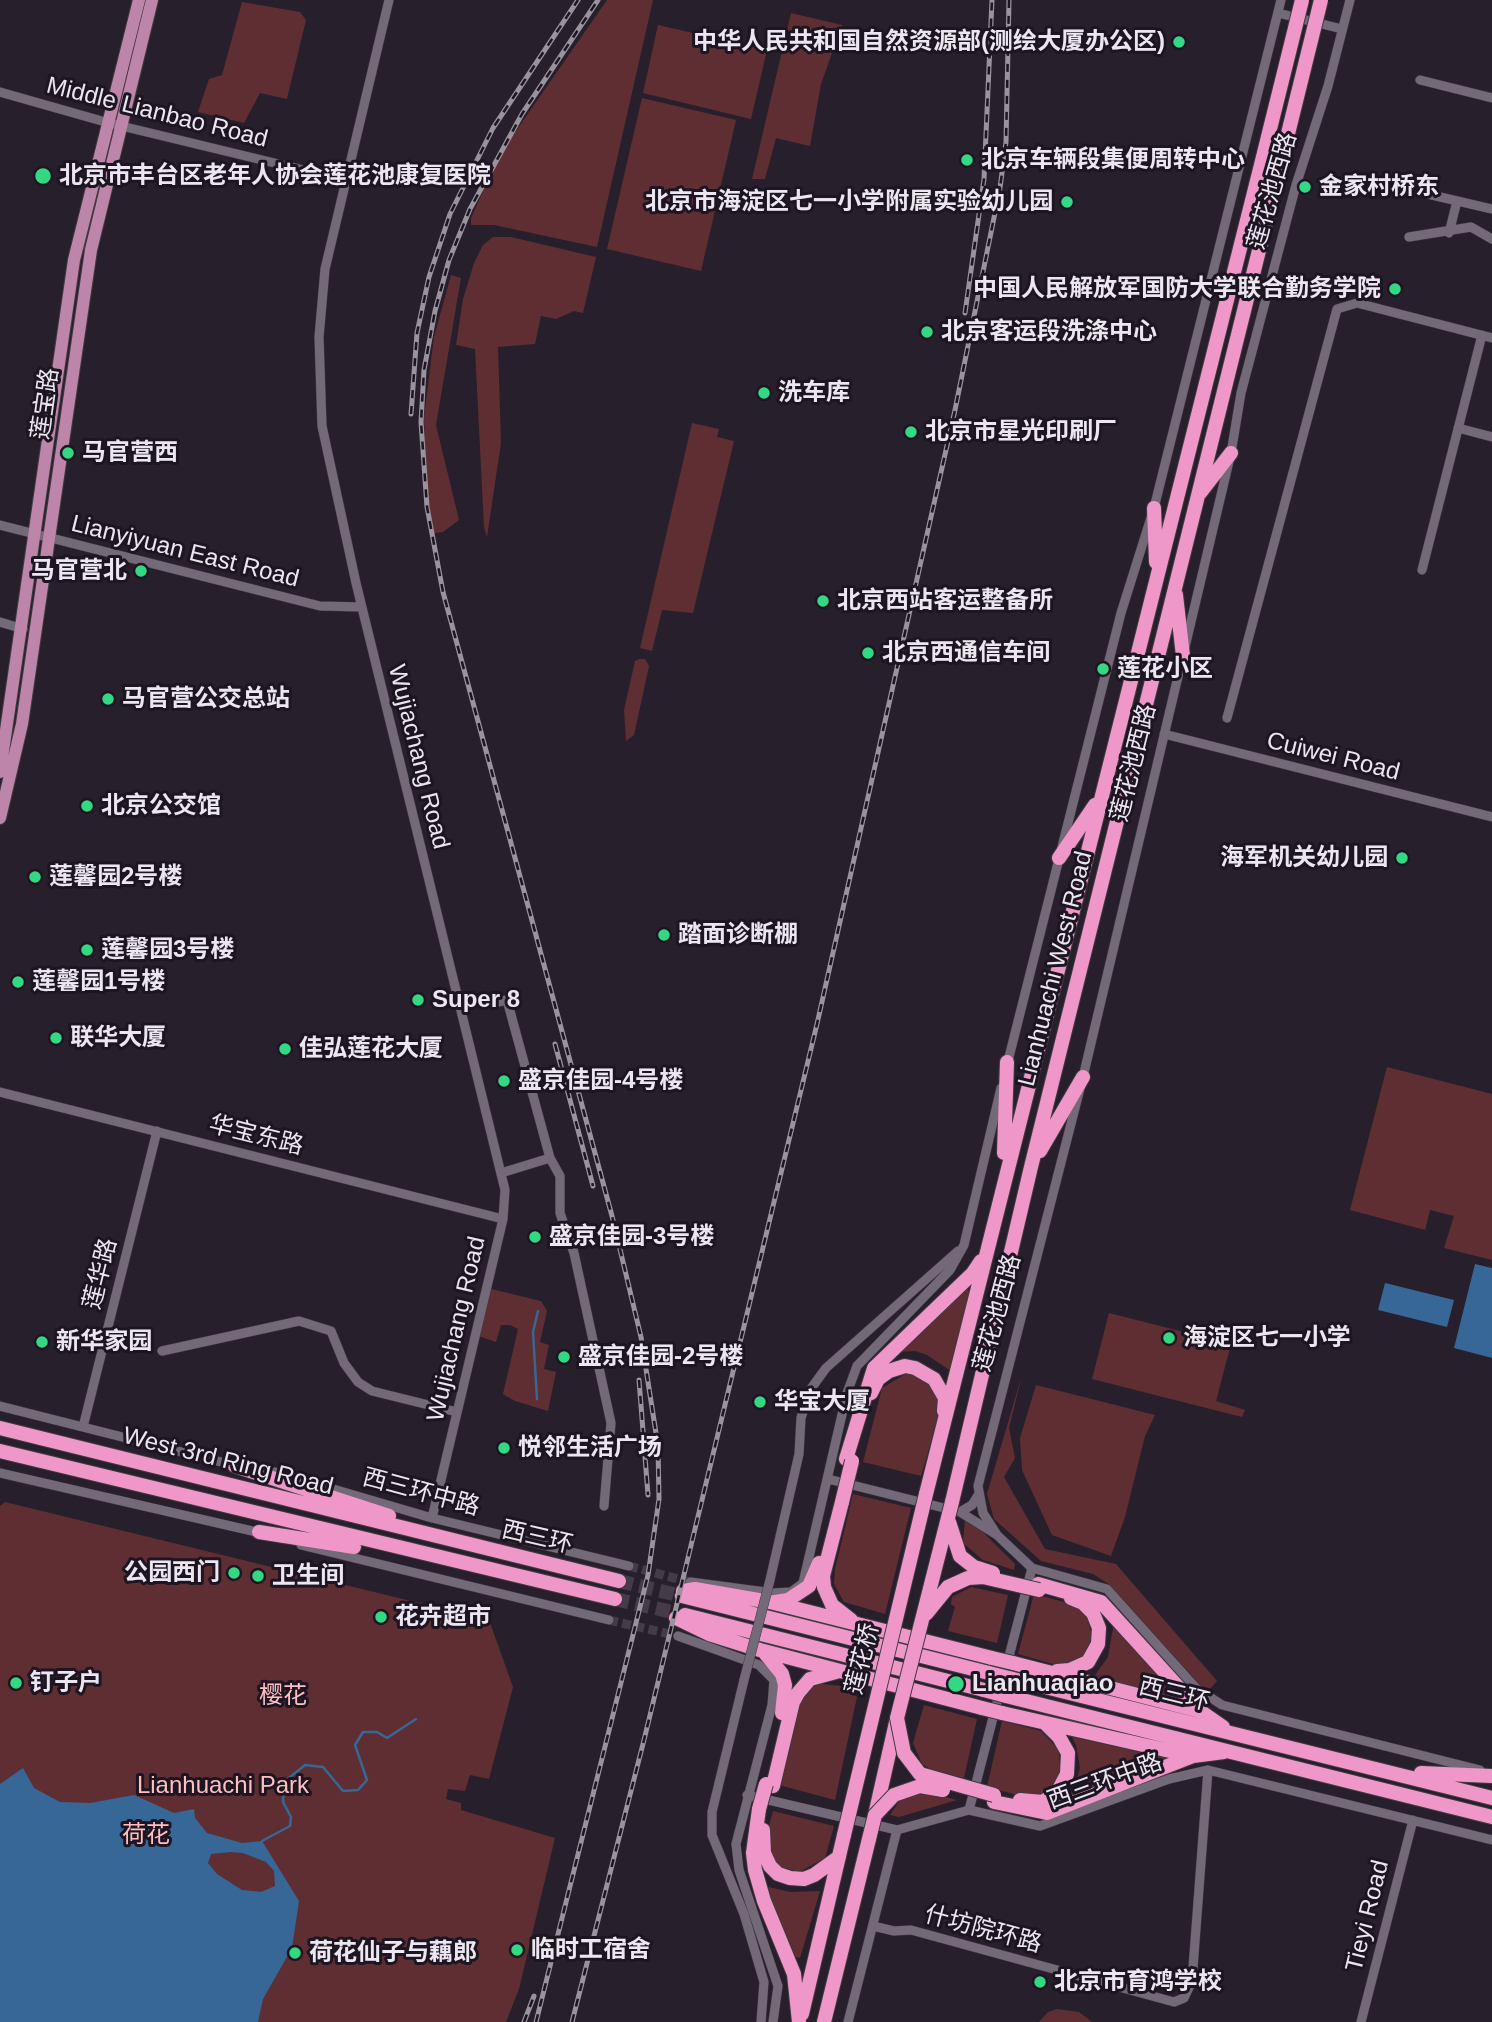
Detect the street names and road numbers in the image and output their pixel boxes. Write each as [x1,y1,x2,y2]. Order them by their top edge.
street label: Middle Lianbao Road [43,72,271,154]
street label: 莲花池西路 [1243,129,1303,253]
street label: 莲宝路 [27,366,65,442]
street label: Lianyiyuan East Road [68,510,302,594]
street label: Wujiachang Road [381,662,455,852]
street label: 莲花池西路 [1106,701,1162,825]
street label: Cuiwei Road [1264,727,1402,787]
street label: Lianhuachi West Road [1013,849,1099,1089]
street label: 华宝东路 [206,1110,306,1162]
street label: Wujiachang Road [422,1234,492,1424]
street label: 莲华路 [78,1236,124,1312]
street label: 莲花池西路 [969,1251,1027,1375]
street label: West 3rd Ring Road [120,1422,336,1502]
street label: 西三环中路 [359,1464,483,1522]
street label: 西三环 [499,1516,575,1560]
street label: 莲花桥 [840,1621,886,1697]
street label: 西三环 [1136,1672,1212,1718]
street label: 西三环中路 [1044,1748,1166,1816]
street label: Tieyi Road [1340,1857,1396,1975]
street label: 什坊院环路 [921,1901,1045,1959]

